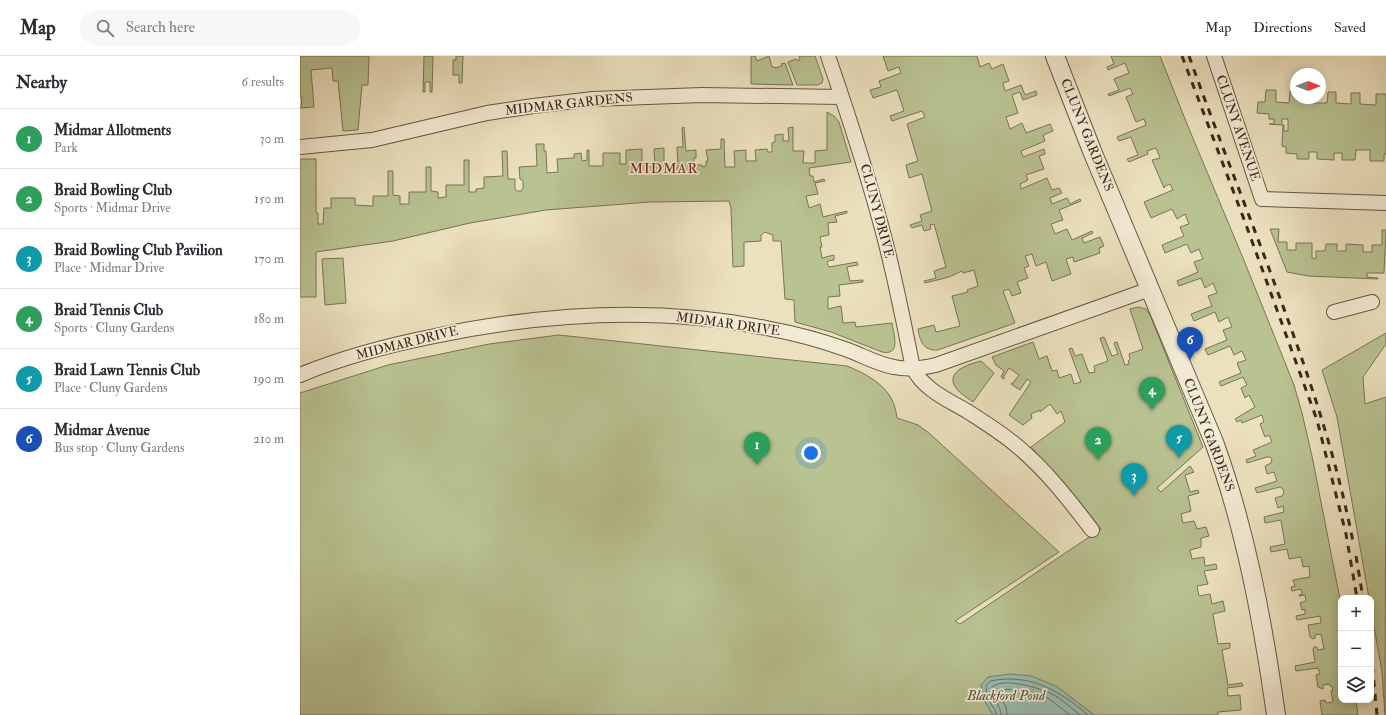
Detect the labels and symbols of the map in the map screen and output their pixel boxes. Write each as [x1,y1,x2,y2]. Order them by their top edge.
north arrow [1290,68,1326,104]
street label: CLUNY AVENUE [1212,73,1264,183]
street label: CLUNY GARDENS [1057,76,1117,194]
street label: MIDMAR GARDENS [504,89,634,119]
district label: MIDMAR [630,160,698,177]
street label: CLUNY DRIVE [857,162,897,260]
street label: MIDMAR DRIVE [675,309,781,339]
street label: MIDMAR DRIVE [354,323,460,363]
pin: 6 [1177,327,1203,360]
street label: CLUNY GARDENS [1180,376,1238,494]
pin: 4 [1139,377,1165,410]
pin: 5 [1166,425,1192,458]
pin: 2 [1085,427,1111,460]
pin: 1 [744,432,770,465]
your location [801,443,821,463]
pin: 3 [1121,463,1147,496]
water label: Blackford Pond [966,687,1046,704]

